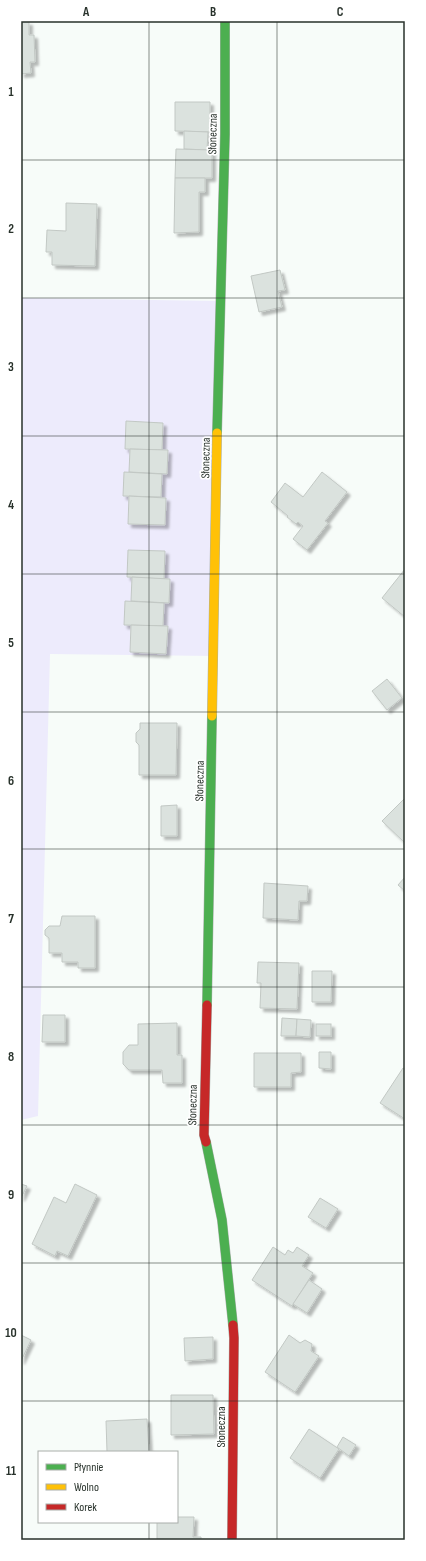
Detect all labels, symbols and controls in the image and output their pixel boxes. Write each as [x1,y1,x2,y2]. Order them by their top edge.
text: A [82,4,90,20]
text: B [210,4,216,20]
text: C [337,4,344,20]
text: 1 [8,84,14,100]
street label: Słoneczna [205,113,221,155]
text: 2 [8,221,14,237]
text: 3 [8,359,14,375]
street label: Słoneczna [198,437,214,479]
text: 4 [8,497,14,513]
text: 5 [8,635,14,651]
street label: Słoneczna [192,760,208,802]
text: 6 [8,773,14,789]
text: 7 [8,911,14,927]
text: 8 [8,1049,14,1065]
street label: Słoneczna [185,1084,201,1126]
text: 9 [8,1187,14,1203]
text: 10 [5,1325,17,1341]
street label: Słoneczna [214,1406,229,1448]
legend [38,1451,178,1523]
text: Płynnie [74,1460,104,1475]
text: 11 [6,1463,16,1479]
text: Wolno [74,1480,99,1495]
text: Korek [74,1500,97,1515]

